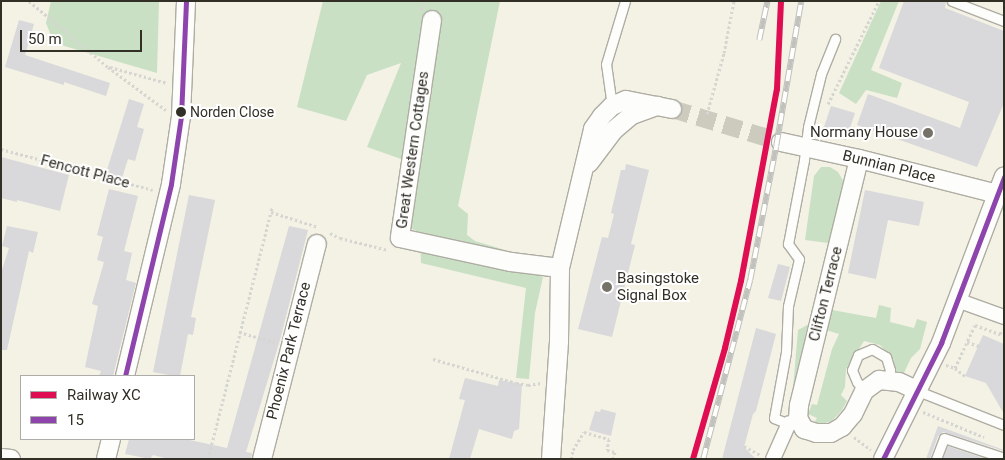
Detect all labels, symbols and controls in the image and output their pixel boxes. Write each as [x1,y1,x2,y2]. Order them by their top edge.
scale bar [22,20,145,52]
text: 50 m [28,30,62,48]
street label: Great Western Cottages [393,70,433,230]
place label: Norden Close [190,104,274,120]
marker: Norden Close [176,107,186,117]
place label: Normany House [810,124,918,142]
marker: Normany House [922,127,934,139]
street label: Bunnian Place [841,147,937,187]
street label: Fencott Place [39,151,131,193]
street label: Clifton Terrace [805,244,847,344]
place label: Basingstoke Signal Box [617,269,699,304]
street label: Phoenix Park Terrace [263,280,315,422]
marker: Basingstoke Signal Box [601,281,613,293]
legend [20,375,195,440]
text: Railway XC [67,386,141,404]
text: 15 [67,411,84,429]

